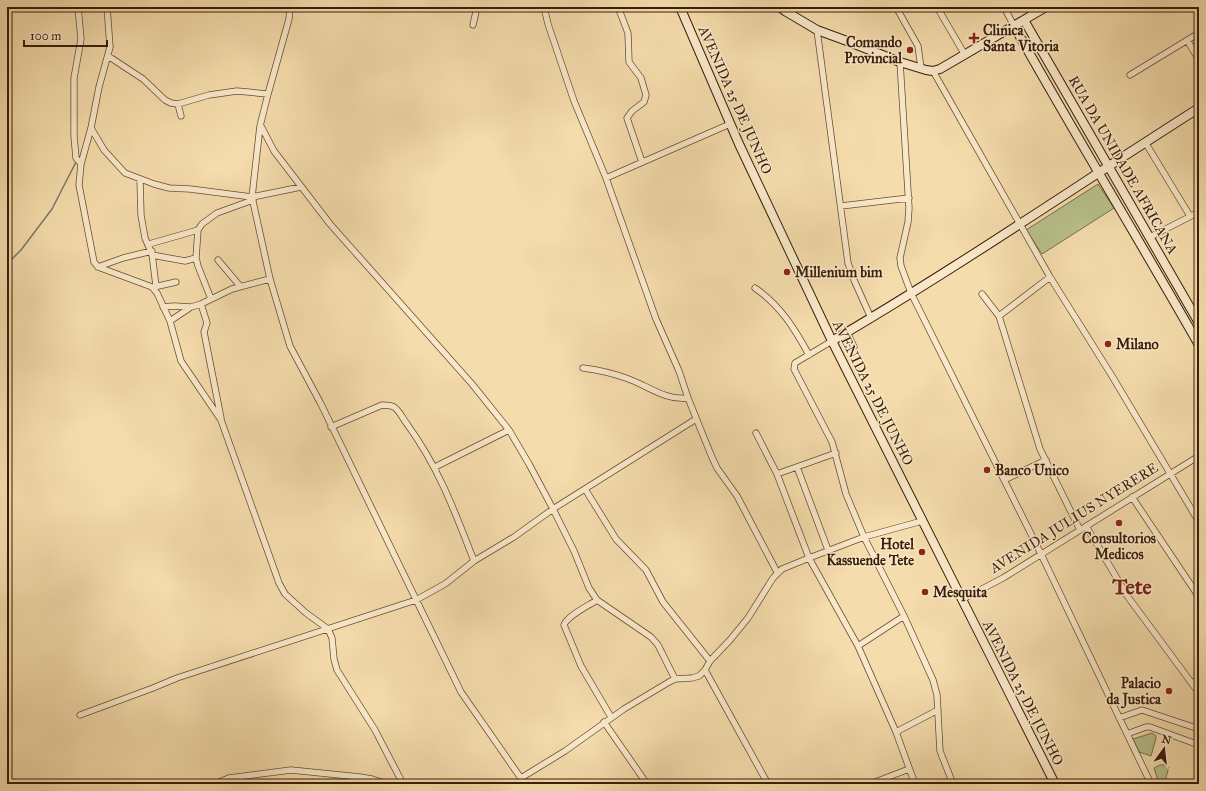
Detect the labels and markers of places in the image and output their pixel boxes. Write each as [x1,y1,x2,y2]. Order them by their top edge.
place label: Clinica Santa Vitoria [983,22,1060,55]
marker: Clinica Santa Vitoria [968,32,980,44]
place label: Comando Provincial [844,34,903,67]
marker: Comando Provincial [905,45,915,55]
place label: Millenium bim [795,264,883,281]
marker: Millenium bim [782,267,792,277]
place label: Milano [1116,336,1159,353]
marker: Milano [1103,339,1113,349]
place label: Banco Unico [995,462,1069,479]
marker: Banco Unico [982,465,992,475]
marker: Consultorios Medicos [1114,518,1124,528]
place label: Consultorios Medicos [1082,530,1156,563]
place label: Hotel Kassuende Tete [826,536,915,569]
marker: Hotel Kassuende Tete [917,547,927,557]
place label: Mesquita [933,584,988,602]
marker: Mesquita [920,587,930,597]
place label: Palacio da Justica [1107,675,1162,709]
marker: Palacio da Justica [1164,686,1174,696]

